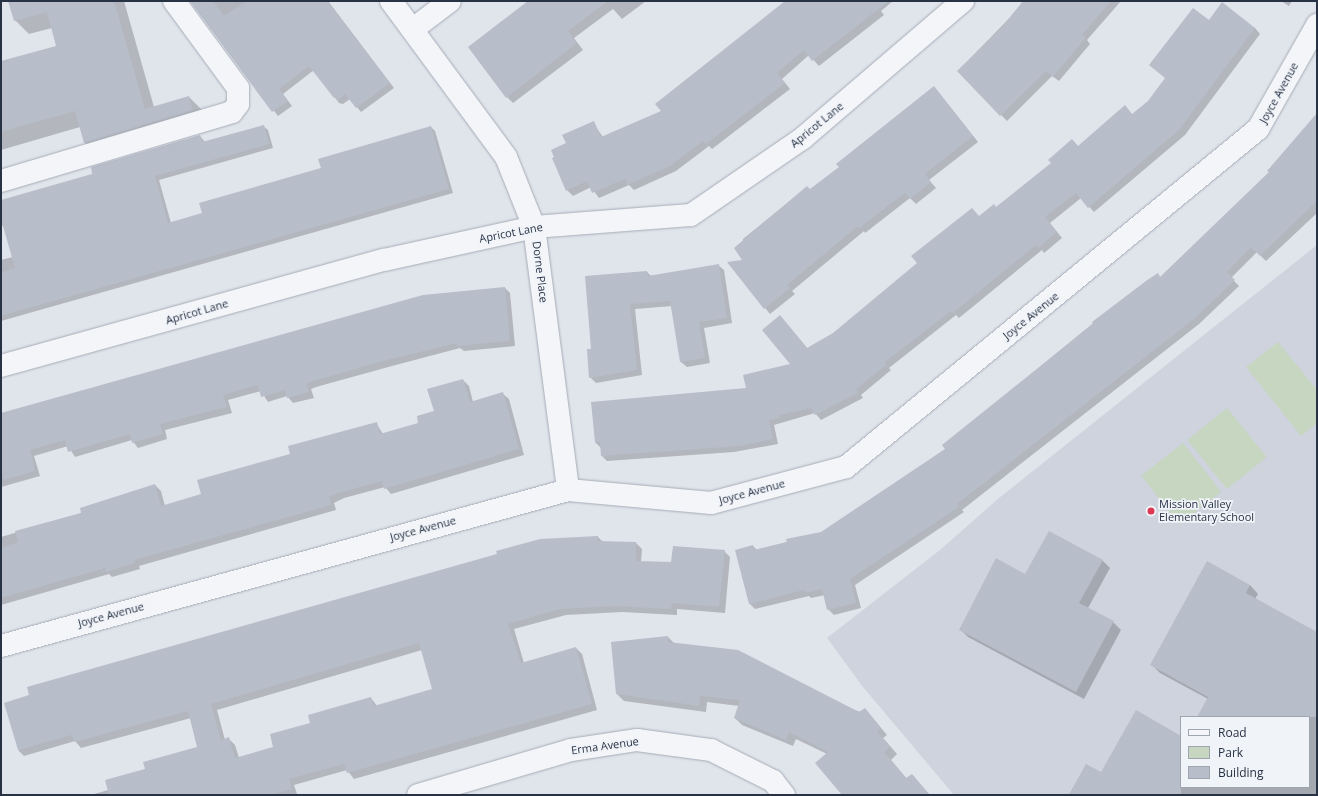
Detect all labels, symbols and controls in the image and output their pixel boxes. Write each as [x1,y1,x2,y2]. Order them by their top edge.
street label: Joyce Avenue [1257,60,1301,126]
street label: Apricot Lane [788,100,846,150]
street label: Apricot Lane [478,220,544,246]
street label: Dorne Place [530,241,550,303]
street label: Joyce Avenue [1001,290,1061,342]
street label: Apricot Lane [164,297,230,327]
street label: Joyce Avenue [718,477,786,507]
place label: Mission Valley Elementary School [1159,498,1254,524]
marker: Mission Valley Elementary School [1146,506,1156,516]
street label: Joyce Avenue [389,514,457,544]
street label: Joyce Avenue [77,600,145,630]
legend [1180,716,1310,788]
text: Road [1218,724,1247,741]
street label: Erma Avenue [570,735,640,757]
text: Park [1218,744,1243,761]
text: Building [1218,764,1263,781]

